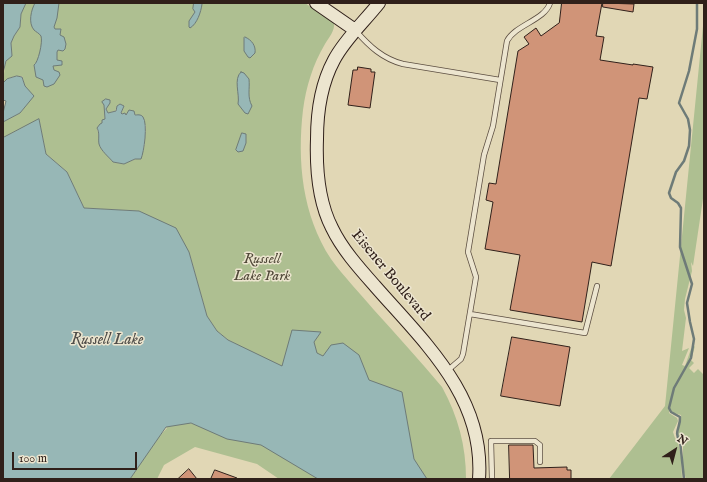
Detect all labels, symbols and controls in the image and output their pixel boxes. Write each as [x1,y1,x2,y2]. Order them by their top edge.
street label: Eisener Boulevard [347,227,433,325]
park label: Russell Lake Park [234,251,290,286]
water label: Russell Lake [71,331,143,351]
north arrow [655,430,695,470]
text: N [674,432,690,449]
scale bar [14,444,139,470]
text: 100 m [19,451,47,466]

